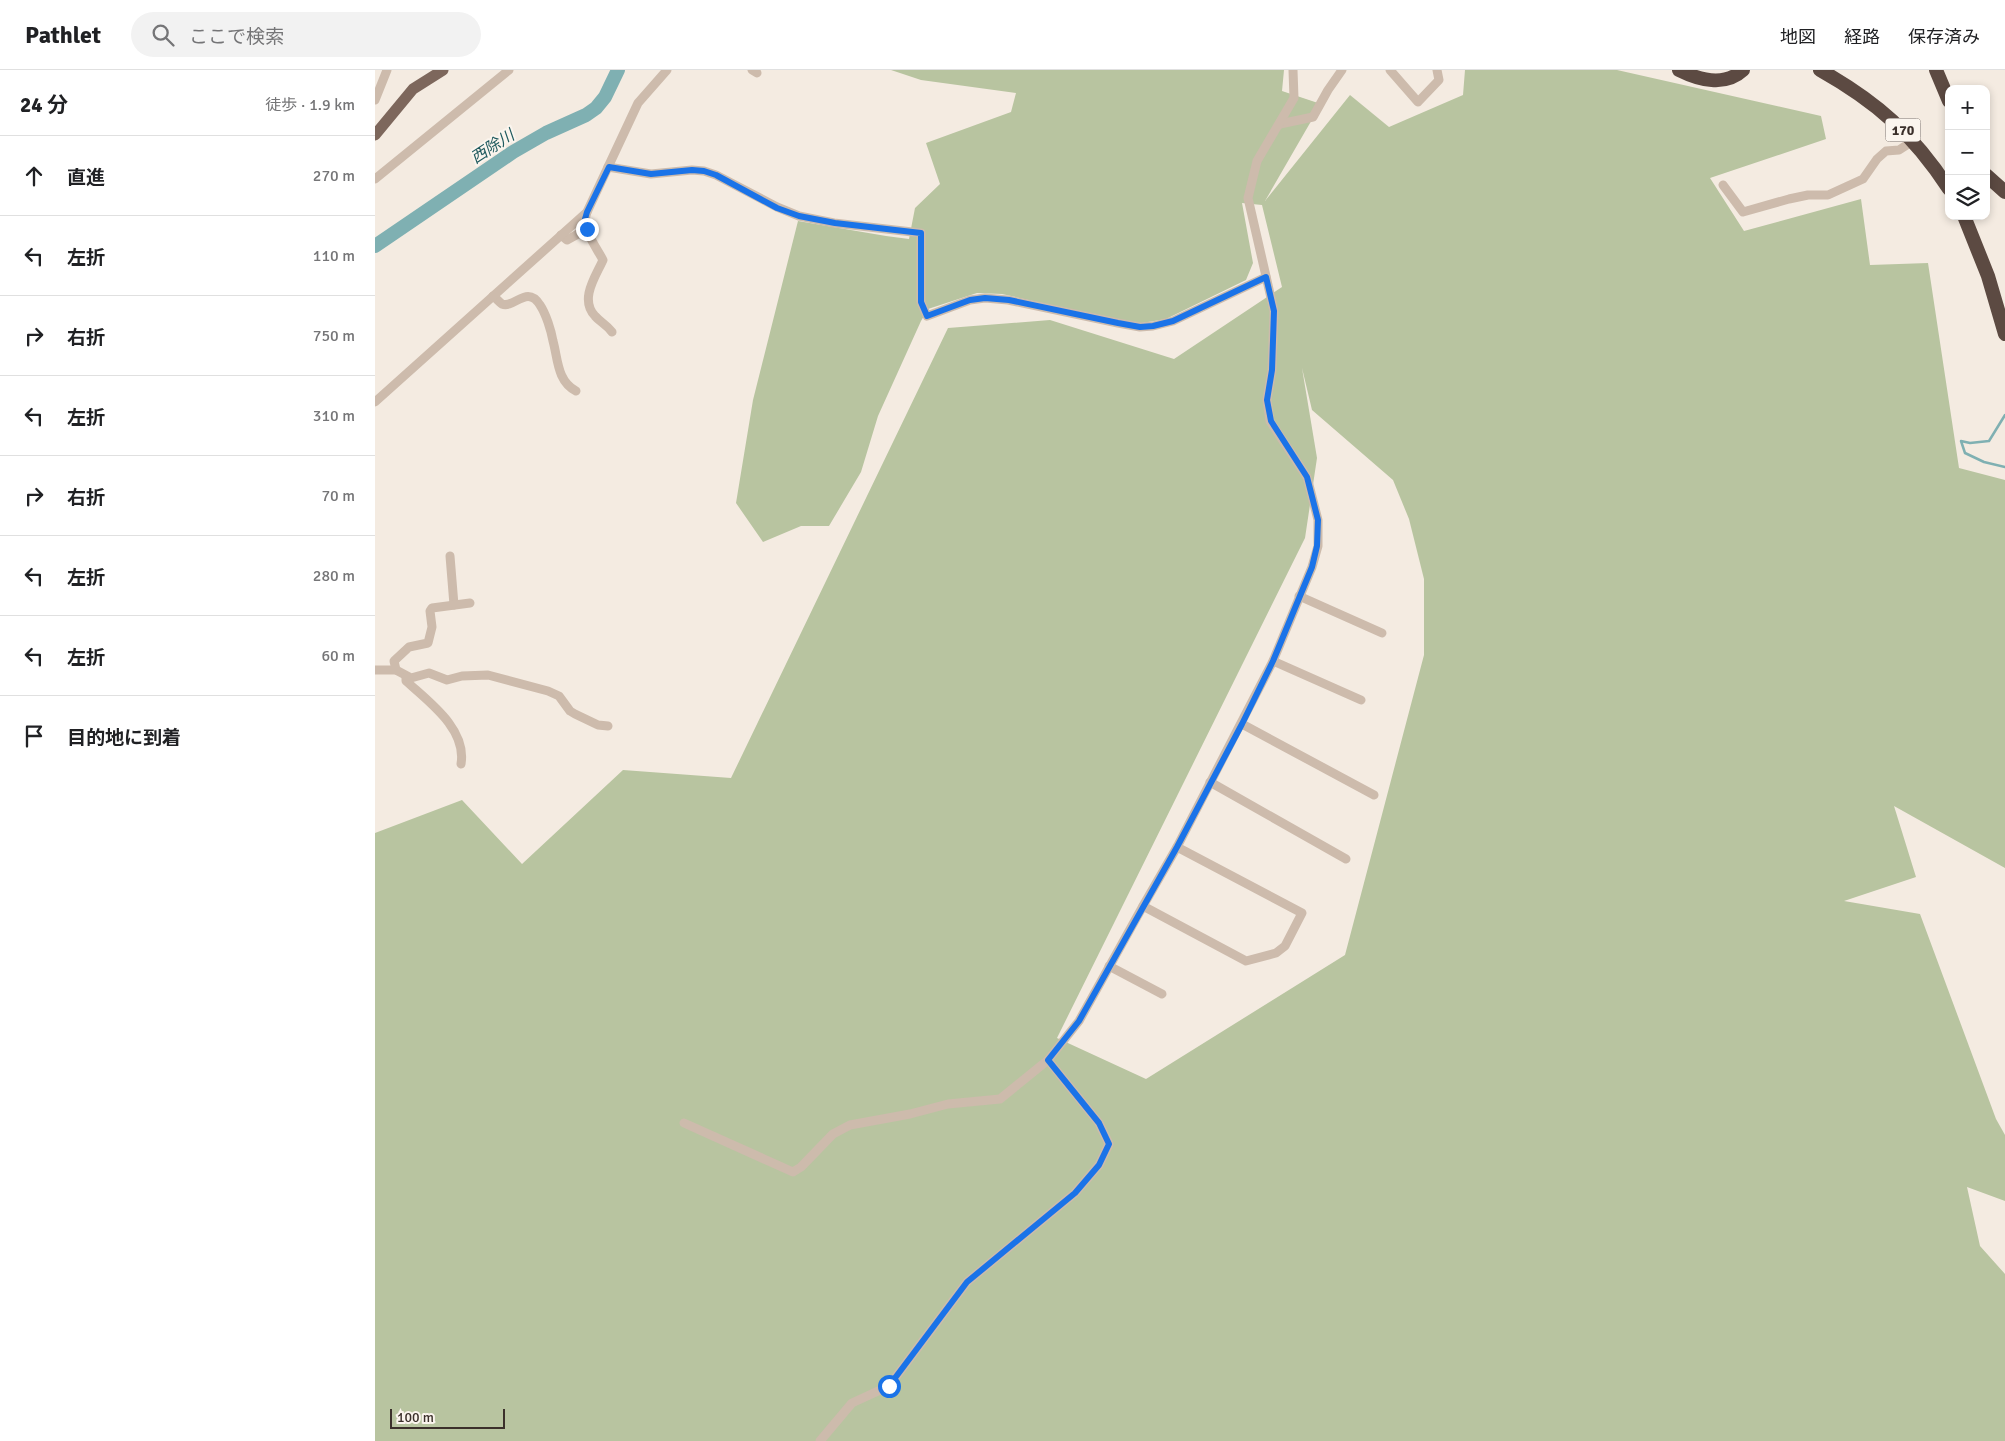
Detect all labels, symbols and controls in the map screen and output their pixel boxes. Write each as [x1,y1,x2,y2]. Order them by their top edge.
search box [131,12,481,57]
text: Pathlet [25,20,101,50]
icon: search [149,21,177,49]
text: ここで検索 [189,25,284,49]
text: 地図 [1780,26,1816,48]
text: 経路 [1844,26,1880,48]
text: 保存済み [1908,26,1980,48]
map controls [1945,85,1990,220]
button: + [1945,85,1990,130]
text: 24 分 [20,92,68,118]
text: 徒歩 · 1.9 km [265,95,355,115]
road number: 170 [1885,118,1921,142]
water label: 西除川 [467,124,520,168]
button: − [1945,130,1990,175]
icon: ahead [20,162,48,190]
text: 直進 [67,166,105,190]
text: 270 m [313,166,355,186]
button: layers [1945,175,1990,220]
route end [576,218,599,241]
icon: left [20,242,48,270]
text: 左折 [67,246,105,270]
text: 110 m [313,246,355,266]
icon: right [20,322,48,350]
text: 右折 [67,326,105,350]
text: 750 m [313,326,355,346]
icon: left [20,402,48,430]
text: 左折 [67,406,105,430]
text: 310 m [313,406,355,426]
icon: right [20,482,48,510]
text: 右折 [67,486,105,510]
text: 70 m [321,486,355,506]
icon: left [20,562,48,590]
text: 左折 [67,566,105,590]
text: 280 m [313,566,355,586]
icon: left [20,642,48,670]
text: 左折 [67,646,105,670]
text: 60 m [321,646,355,666]
icon: arrive [20,722,48,750]
text: 目的地に到着 [67,726,181,750]
route start [878,1375,901,1398]
scale bar [390,1406,505,1429]
text: 100 m [397,1409,434,1426]

